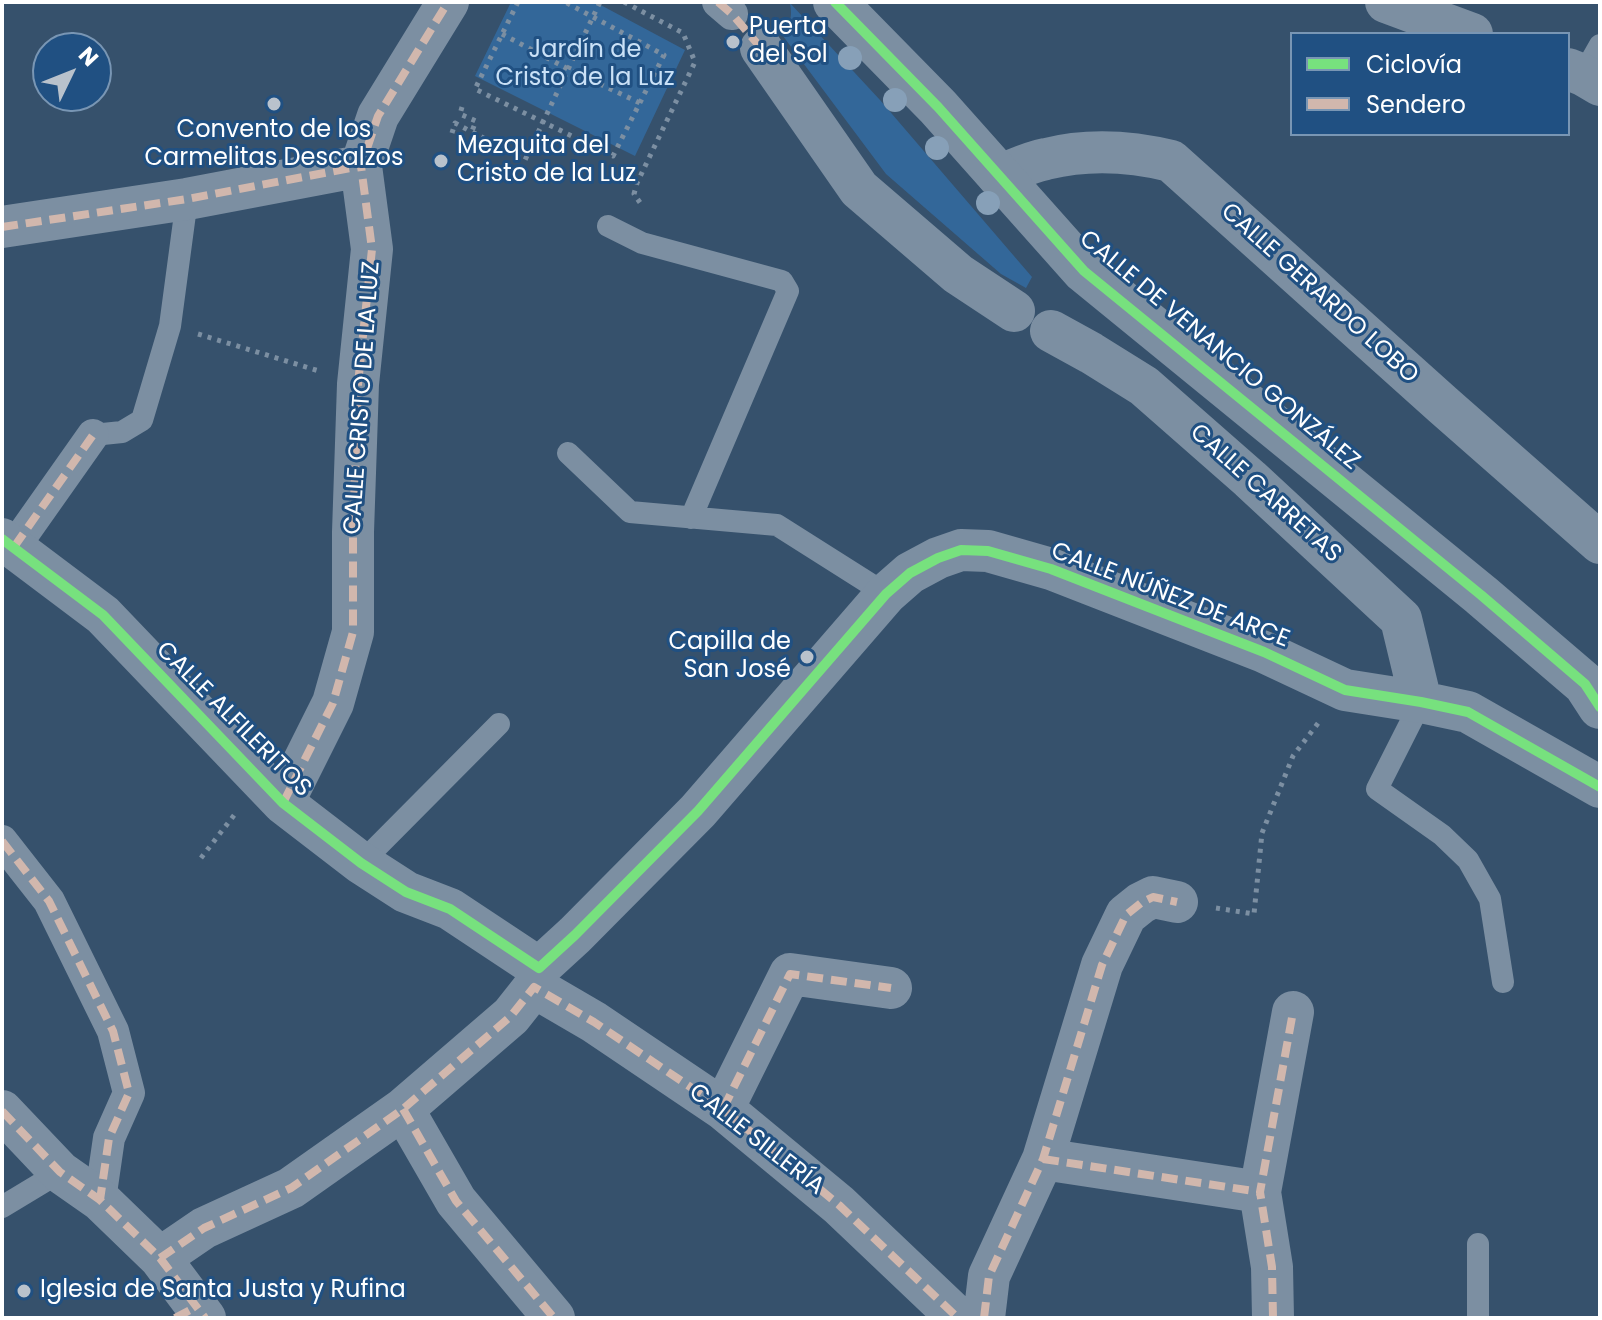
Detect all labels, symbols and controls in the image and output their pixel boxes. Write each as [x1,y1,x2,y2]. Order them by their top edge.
place label: Puerta del Sol [749,14,828,70]
north arrow [32,32,112,112]
legend [1290,32,1570,136]
marker: Puerta del Sol [724,33,742,51]
park label: Jardín de Cristo de la Luz [495,37,675,93]
text: N [71,40,105,73]
text: Ciclovía [1366,48,1462,81]
text: Sendero [1366,88,1466,121]
marker: Convento de los Carmelitas Descalzos [265,95,283,113]
place label: Convento de los Carmelitas Descalzos [145,117,403,173]
place label: Mezquita del Cristo de la Luz [457,133,636,189]
marker: Mezquita del Cristo de la Luz [432,152,450,170]
street label: CALLE GERARDO LOBO [1214,198,1424,390]
street label: CALLE DE VENANCIO GONZÁLEZ [1073,225,1365,477]
street label: CALLE CRISTO DE LA LUZ [339,260,387,536]
street label: CALLE CARRETAS [1183,419,1347,569]
street label: CALLE NÚÑEZ DE ARCE [1047,537,1293,655]
place label: Capilla de San José [669,629,791,685]
street label: CALLE ALFILERITOS [149,636,317,804]
marker: Capilla de San José [798,648,816,666]
street label: CALLE SILLERÍA [683,1078,829,1202]
place label: Iglesia de Santa Justa y Rufina [40,1277,406,1305]
marker: Iglesia de Santa Justa y Rufina [15,1282,33,1300]

